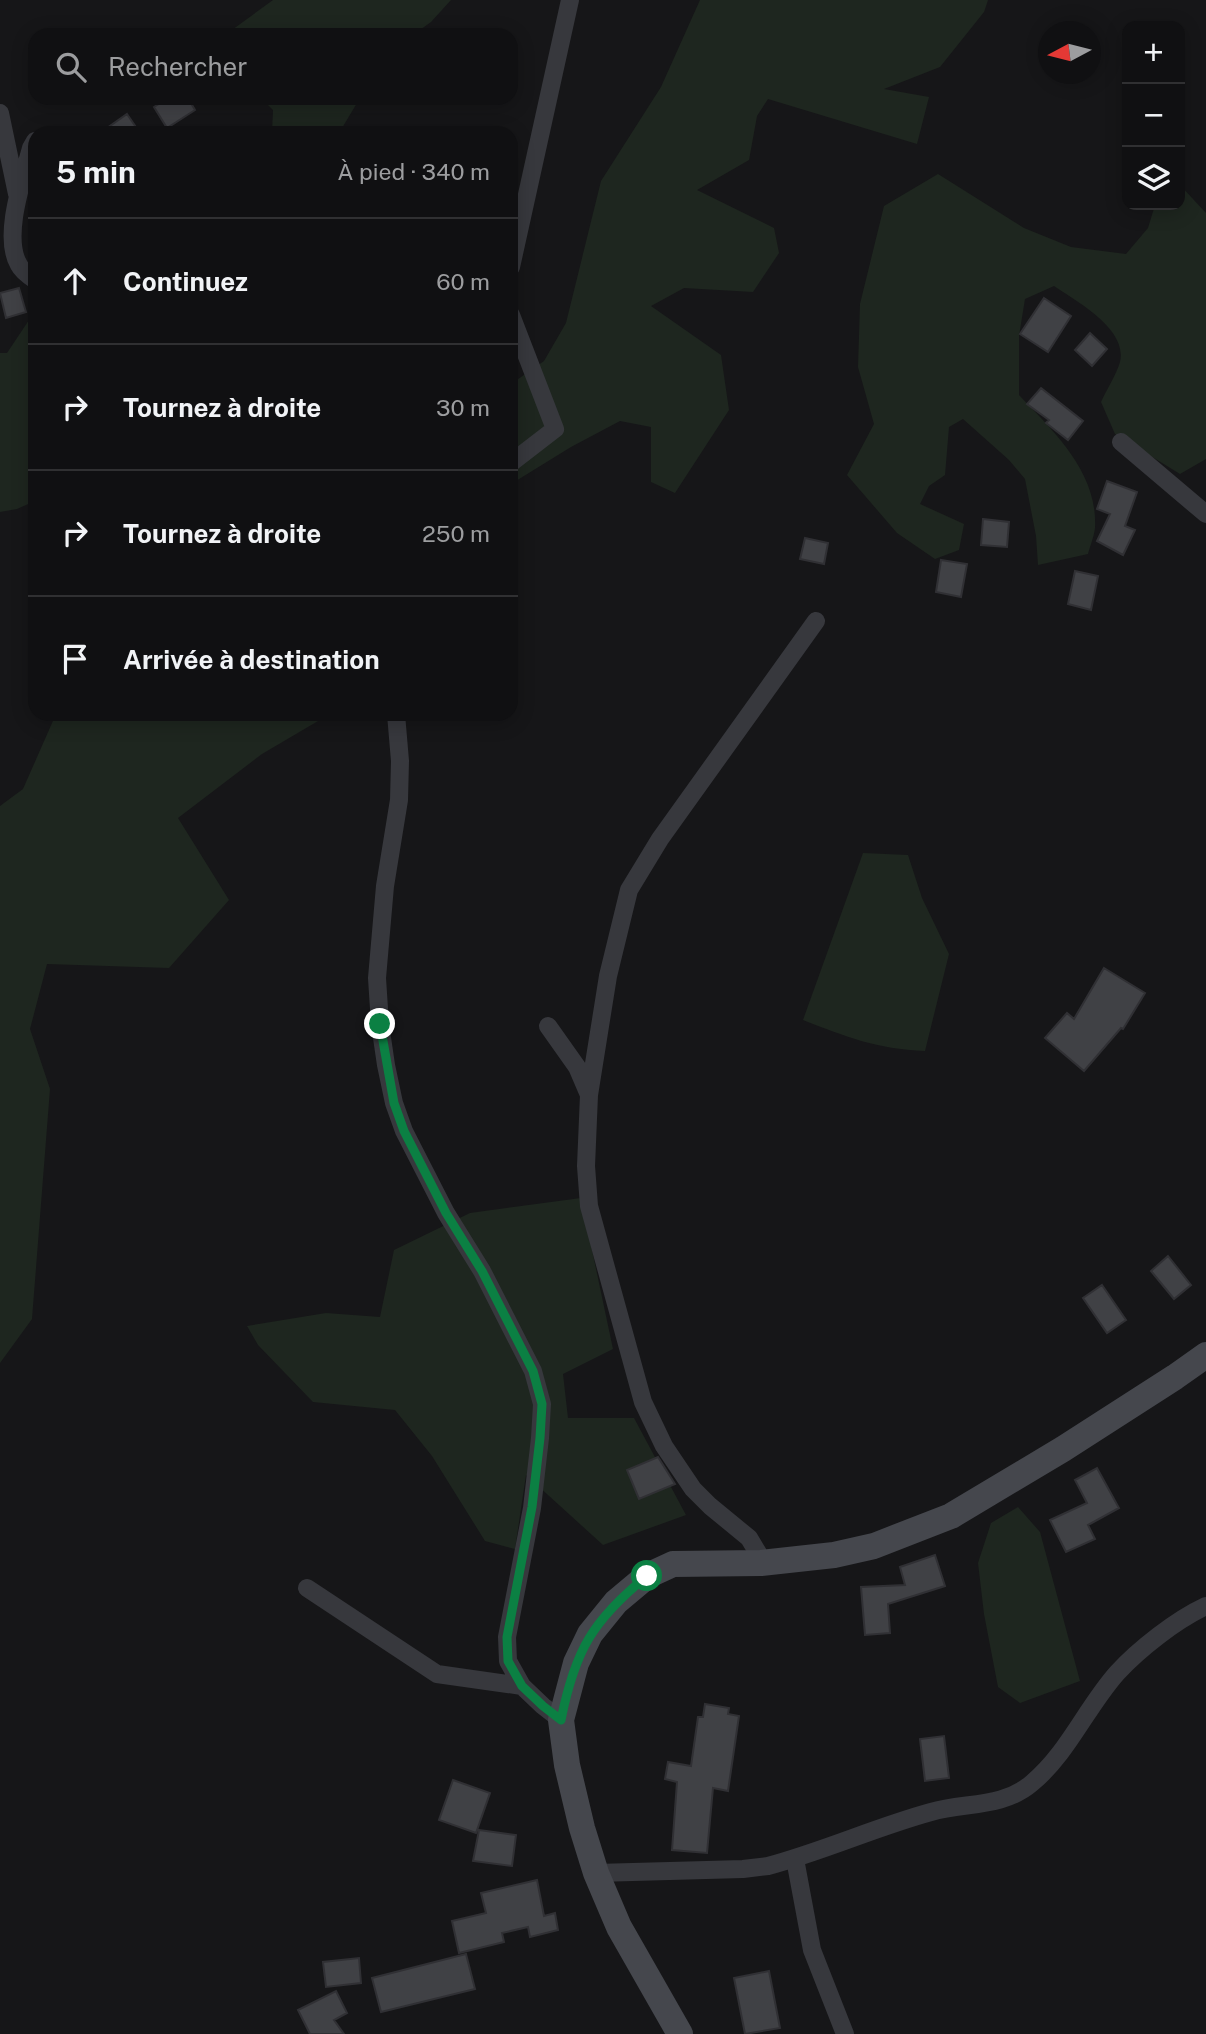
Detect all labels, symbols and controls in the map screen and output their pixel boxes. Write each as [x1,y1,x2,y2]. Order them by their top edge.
north arrow [1038,21,1101,84]
map controls [1122,21,1185,210]
button: + [1122,21,1185,84]
search box [28,28,518,105]
icon: search [52,48,90,86]
text: Rechercher [108,51,247,82]
button: − [1122,84,1185,147]
button: layers [1122,147,1185,210]
text: 5 min [56,154,136,190]
text: À pied · 340 m [337,158,490,185]
icon: ahead [56,262,94,300]
text: Continuez [123,266,248,297]
text: 60 m [436,268,490,295]
icon: right [56,388,94,426]
text: Tournez à droite [123,392,321,423]
text: 30 m [436,394,490,421]
icon: right [56,514,94,552]
text: Tournez à droite [123,518,321,549]
text: 250 m [422,520,490,547]
icon: arrive [56,640,94,678]
text: Arrivée à destination [123,644,380,675]
route end [364,1008,395,1039]
route start [631,1560,662,1591]

